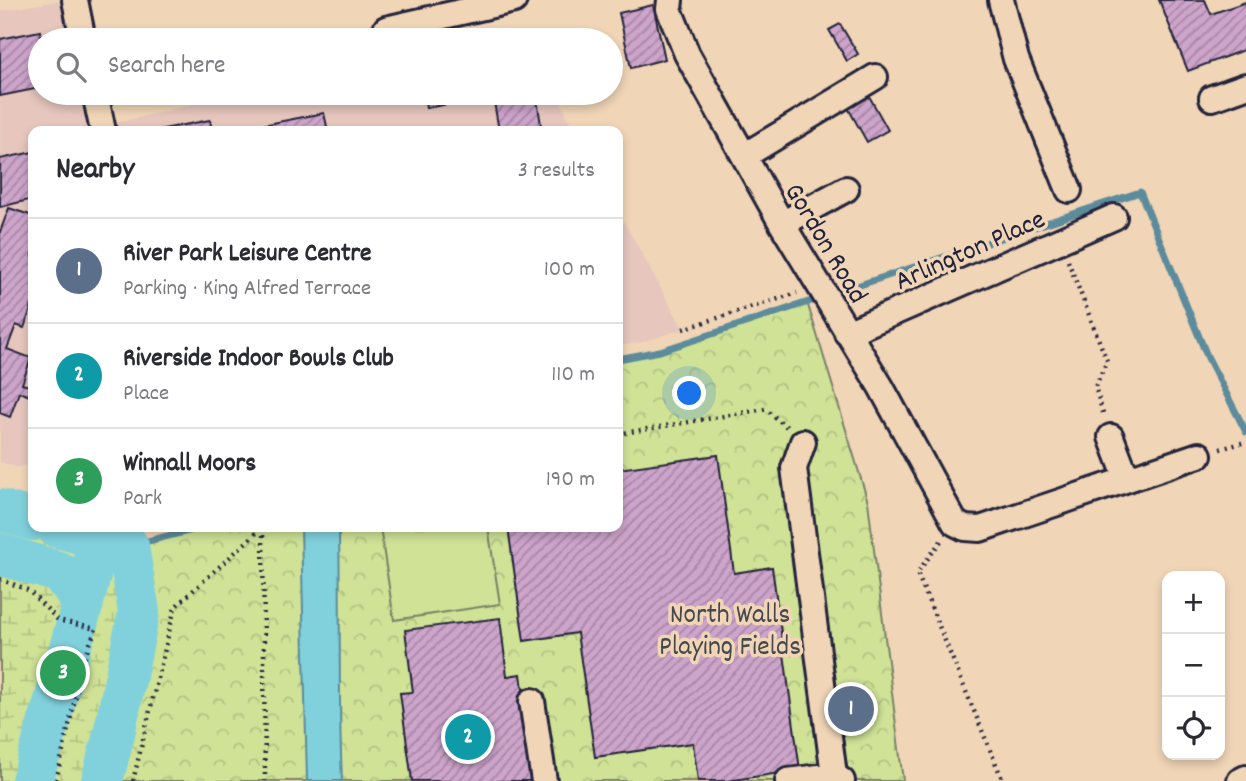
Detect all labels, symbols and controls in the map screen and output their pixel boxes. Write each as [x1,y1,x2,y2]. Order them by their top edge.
search box [28,28,623,105]
icon: search [52,48,90,86]
text: Search here [108,48,226,85]
text: Nearby [56,150,134,193]
text: 3 results [518,155,595,188]
street label: Gordon Road [772,177,875,312]
street label: Arlington Place [889,202,1053,304]
text: River Park Leisure Centre [123,236,372,273]
text: 1 [76,254,82,287]
text: 100 m [544,254,595,287]
text: Parking · King Alfred Terrace [123,273,371,306]
text: Riverside Indoor Bowls Club [123,341,394,378]
text: 2 [74,359,84,392]
text: 110 m [551,359,595,392]
your location [672,376,706,410]
text: Place [123,378,169,411]
text: Winnall Moors [123,446,256,483]
text: 3 [74,464,84,497]
text: 190 m [546,464,595,497]
text: Park [123,483,162,516]
map controls [1162,571,1225,760]
button: + [1162,571,1225,634]
park label: North Walls Playing Fields [659,597,801,669]
button: − [1162,634,1225,697]
pin: 3 [40,647,86,699]
pin: 1 [828,683,874,735]
button: locate [1162,697,1225,760]
pin: 2 [445,711,491,763]

